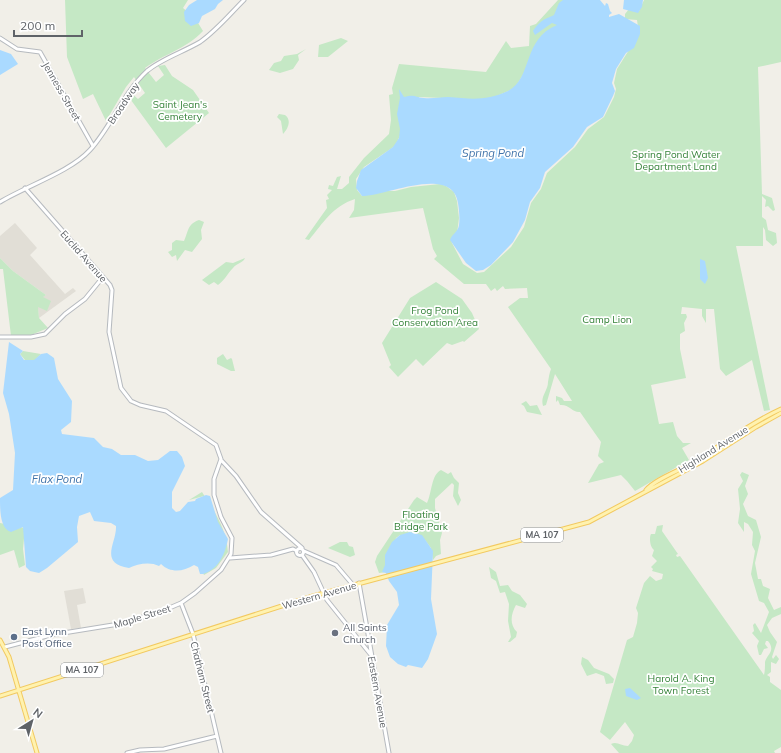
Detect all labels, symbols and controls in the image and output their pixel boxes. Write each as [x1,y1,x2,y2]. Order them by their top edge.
scale bar [14,12,82,38]
text: 200 m [20,18,55,33]
street label: Jenness Street [39,59,84,124]
street label: Broadway [105,79,143,127]
park label: Saint Jean's Cemetery [153,98,207,123]
water label: Spring Pond [462,146,525,160]
park label: Spring Pond Water Department Land [632,148,721,173]
street label: Euclid Avenue [57,228,110,285]
park label: Frog Pond Conservation Area [392,304,478,329]
park label: Camp Lion [582,313,632,326]
street label: Highland Avenue [676,423,750,476]
water label: Flax Pond [32,472,83,486]
park label: Floating Bridge Park [394,508,449,533]
road number: MA 107 [521,528,563,542]
street label: Western Avenue [280,579,358,612]
street label: Maple Street [112,602,173,631]
place label: All Saints Church [343,621,387,646]
place label: East Lynn Post Office [22,625,72,650]
marker: All Saints Church [330,628,340,638]
marker: East Lynn Post Office [9,632,19,642]
street label: Chatham Street [187,640,218,715]
street label: Eastern Avenue [365,655,390,729]
road number: MA 107 [61,663,103,677]
park label: Harold A. King Town Forest [648,672,714,697]
north arrow [12,701,52,741]
text: N [30,705,46,721]

